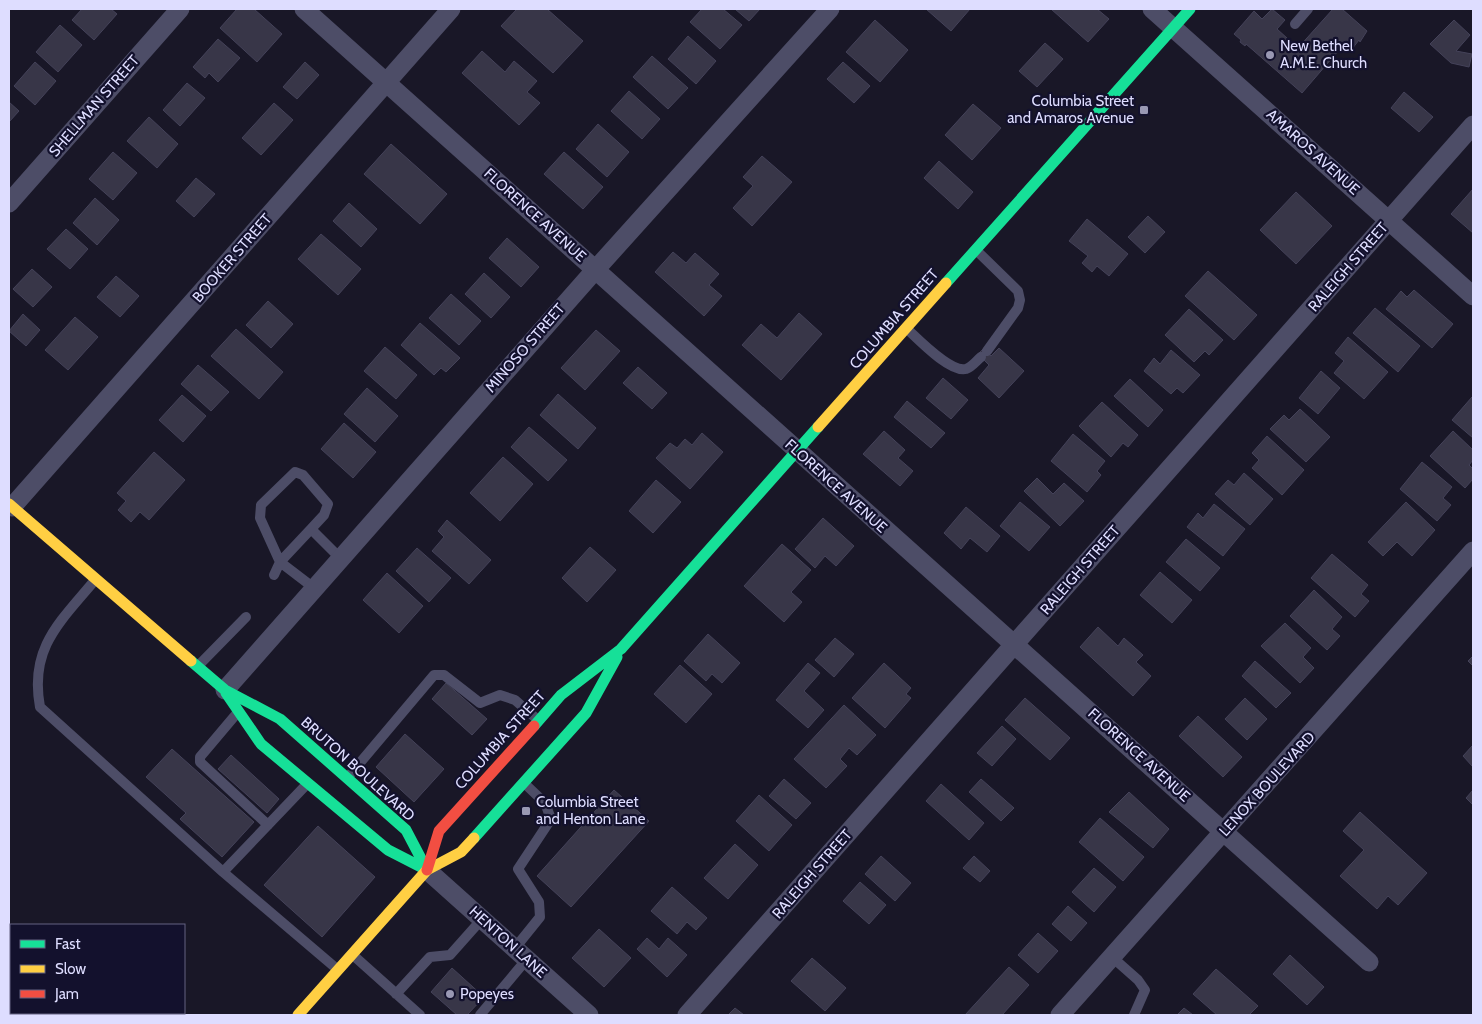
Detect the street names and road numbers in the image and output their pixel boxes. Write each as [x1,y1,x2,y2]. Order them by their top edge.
street label: SHELLMAN STREET [45,52,143,160]
street label: AMAROS AVENUE [1263,105,1363,199]
street label: FLORENCE AVENUE [480,164,590,266]
street label: BOOKER STREET [189,210,275,306]
street label: RALEIGH STREET [1304,219,1392,315]
street label: COLUMBIA STREET [846,265,942,373]
street label: MINOSO STREET [481,300,569,396]
street label: FLORENCE AVENUE [781,435,891,537]
street label: RALEIGH STREET [1036,522,1124,618]
street label: COLUMBIA STREET [451,687,549,793]
street label: FLORENCE AVENUE [1084,704,1194,806]
street label: BRUTON BOULEVARD [297,713,419,825]
street label: LENOX BOULEVARD [1215,728,1319,840]
street label: RALEIGH STREET [768,826,856,922]
street label: HENTON LANE [465,902,551,982]

